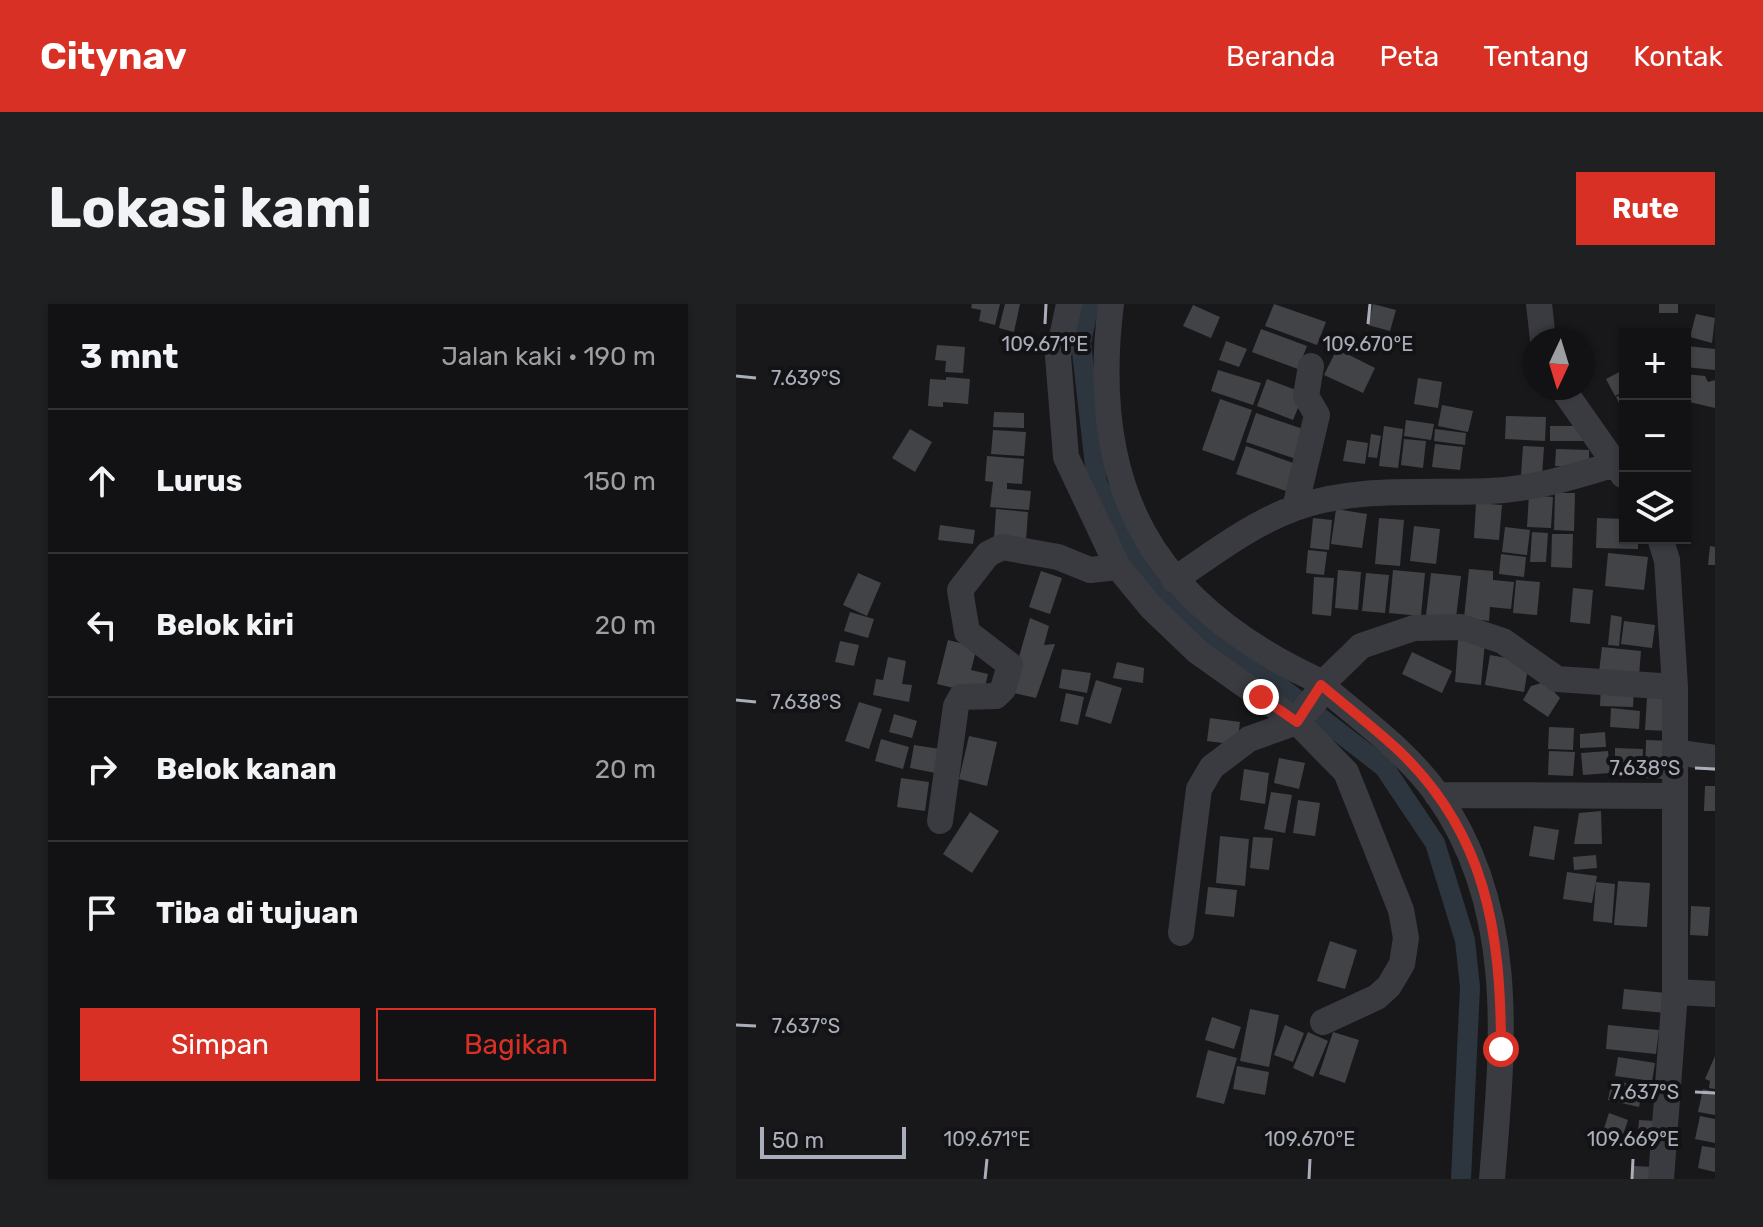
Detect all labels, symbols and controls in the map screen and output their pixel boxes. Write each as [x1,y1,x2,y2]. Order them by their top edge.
text: Citynav [40,33,187,79]
text: Beranda [1226,40,1335,73]
text: Peta [1379,40,1439,73]
text: Tentang [1483,40,1589,73]
text: Kontak [1633,40,1723,73]
button: Rute [1576,172,1715,245]
text: Lokasi kami [48,175,372,241]
north arrow [1523,328,1595,400]
map controls [1619,328,1691,544]
button: + [1619,328,1691,400]
text: 109.671°E [1002,332,1088,356]
text: 109.670°E [1323,332,1413,356]
text: 3 mnt [80,336,178,377]
text: Jalan kaki · 190 m [441,341,656,372]
text: 7.639°S [771,366,841,390]
button: − [1619,400,1691,472]
icon: ahead [80,459,124,503]
text: Lurus [156,463,242,499]
text: 150 m [583,466,656,497]
button: layers [1619,472,1691,544]
icon: left [80,603,124,647]
text: Belok kiri [156,607,294,643]
text: 20 m [595,610,656,641]
route end [1243,679,1279,715]
text: 7.638°S [771,690,841,714]
icon: right [80,747,124,791]
text: Belok kanan [156,751,337,787]
text: 20 m [595,754,656,785]
text: 7.638°S [1610,756,1680,780]
icon: arrive [80,891,124,935]
text: Tiba di tujuan [156,895,358,931]
button: Simpan [80,1008,360,1081]
button: Bagikan [376,1008,656,1081]
text: 7.637°S [772,1014,840,1038]
route start [1483,1031,1519,1067]
text: 7.637°S [1611,1080,1679,1104]
scale bar [760,1123,906,1159]
text: 50 m [772,1127,824,1154]
text: 109.671°E [944,1127,1030,1151]
text: 109.670°E [1265,1127,1355,1151]
text: 109.669°E [1587,1127,1679,1151]

